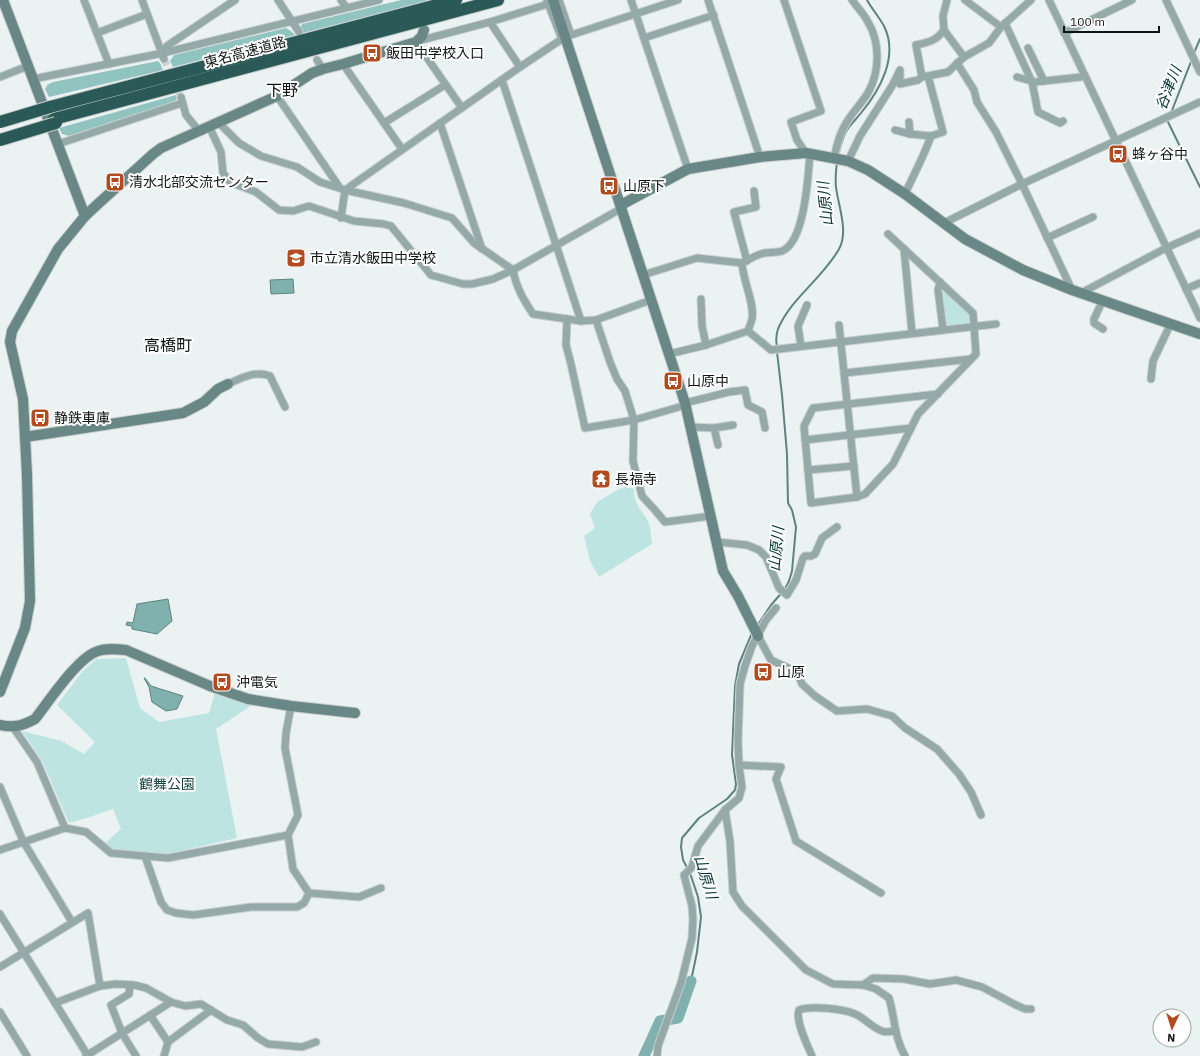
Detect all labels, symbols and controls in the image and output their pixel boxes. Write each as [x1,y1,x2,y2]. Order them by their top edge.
scale bar [1064,8,1159,34]
text: 100 m [1070,14,1105,29]
street label: 東名高速道路 [202,32,288,72]
bus stop icon: 飯田中学校入口 [361,42,383,64]
place label: 飯田中学校入口 [386,44,484,62]
water label: 谷津川 [1151,62,1186,112]
district label: 下野 [266,80,298,100]
bus stop icon: 蜂ヶ谷中 [1107,143,1129,165]
place label: 蜂ヶ谷中 [1132,145,1188,163]
bus stop icon: 清水北部交流センター [104,171,126,193]
place label: 清水北部交流センター [129,173,269,191]
bus stop icon: 山原下 [598,175,620,197]
place label: 山原下 [623,177,665,195]
water label: 山原川 [813,179,837,227]
school or university icon: 市立清水飯田中学校 [285,247,307,269]
place label: 市立清水飯田中学校 [310,249,436,267]
district label: 高橋町 [144,335,192,355]
bus stop icon: 山原中 [662,370,684,392]
place label: 山原中 [687,372,729,390]
bus stop icon: 静鉄車庫 [29,407,51,429]
place label: 静鉄車庫 [54,409,110,427]
temple icon: 長福寺 [590,468,612,490]
place label: 長福寺 [615,470,657,488]
water label: 山原川 [765,524,788,572]
bus stop icon: 山原 [752,661,774,683]
place label: 山原 [777,663,805,681]
bus stop icon: 沖電気 [211,671,233,693]
place label: 沖電気 [236,673,278,691]
park label: 鶴舞公園 [139,775,195,793]
water label: 山原川 [690,853,722,903]
north arrow [1152,1008,1192,1048]
text: N [1167,1031,1176,1045]

